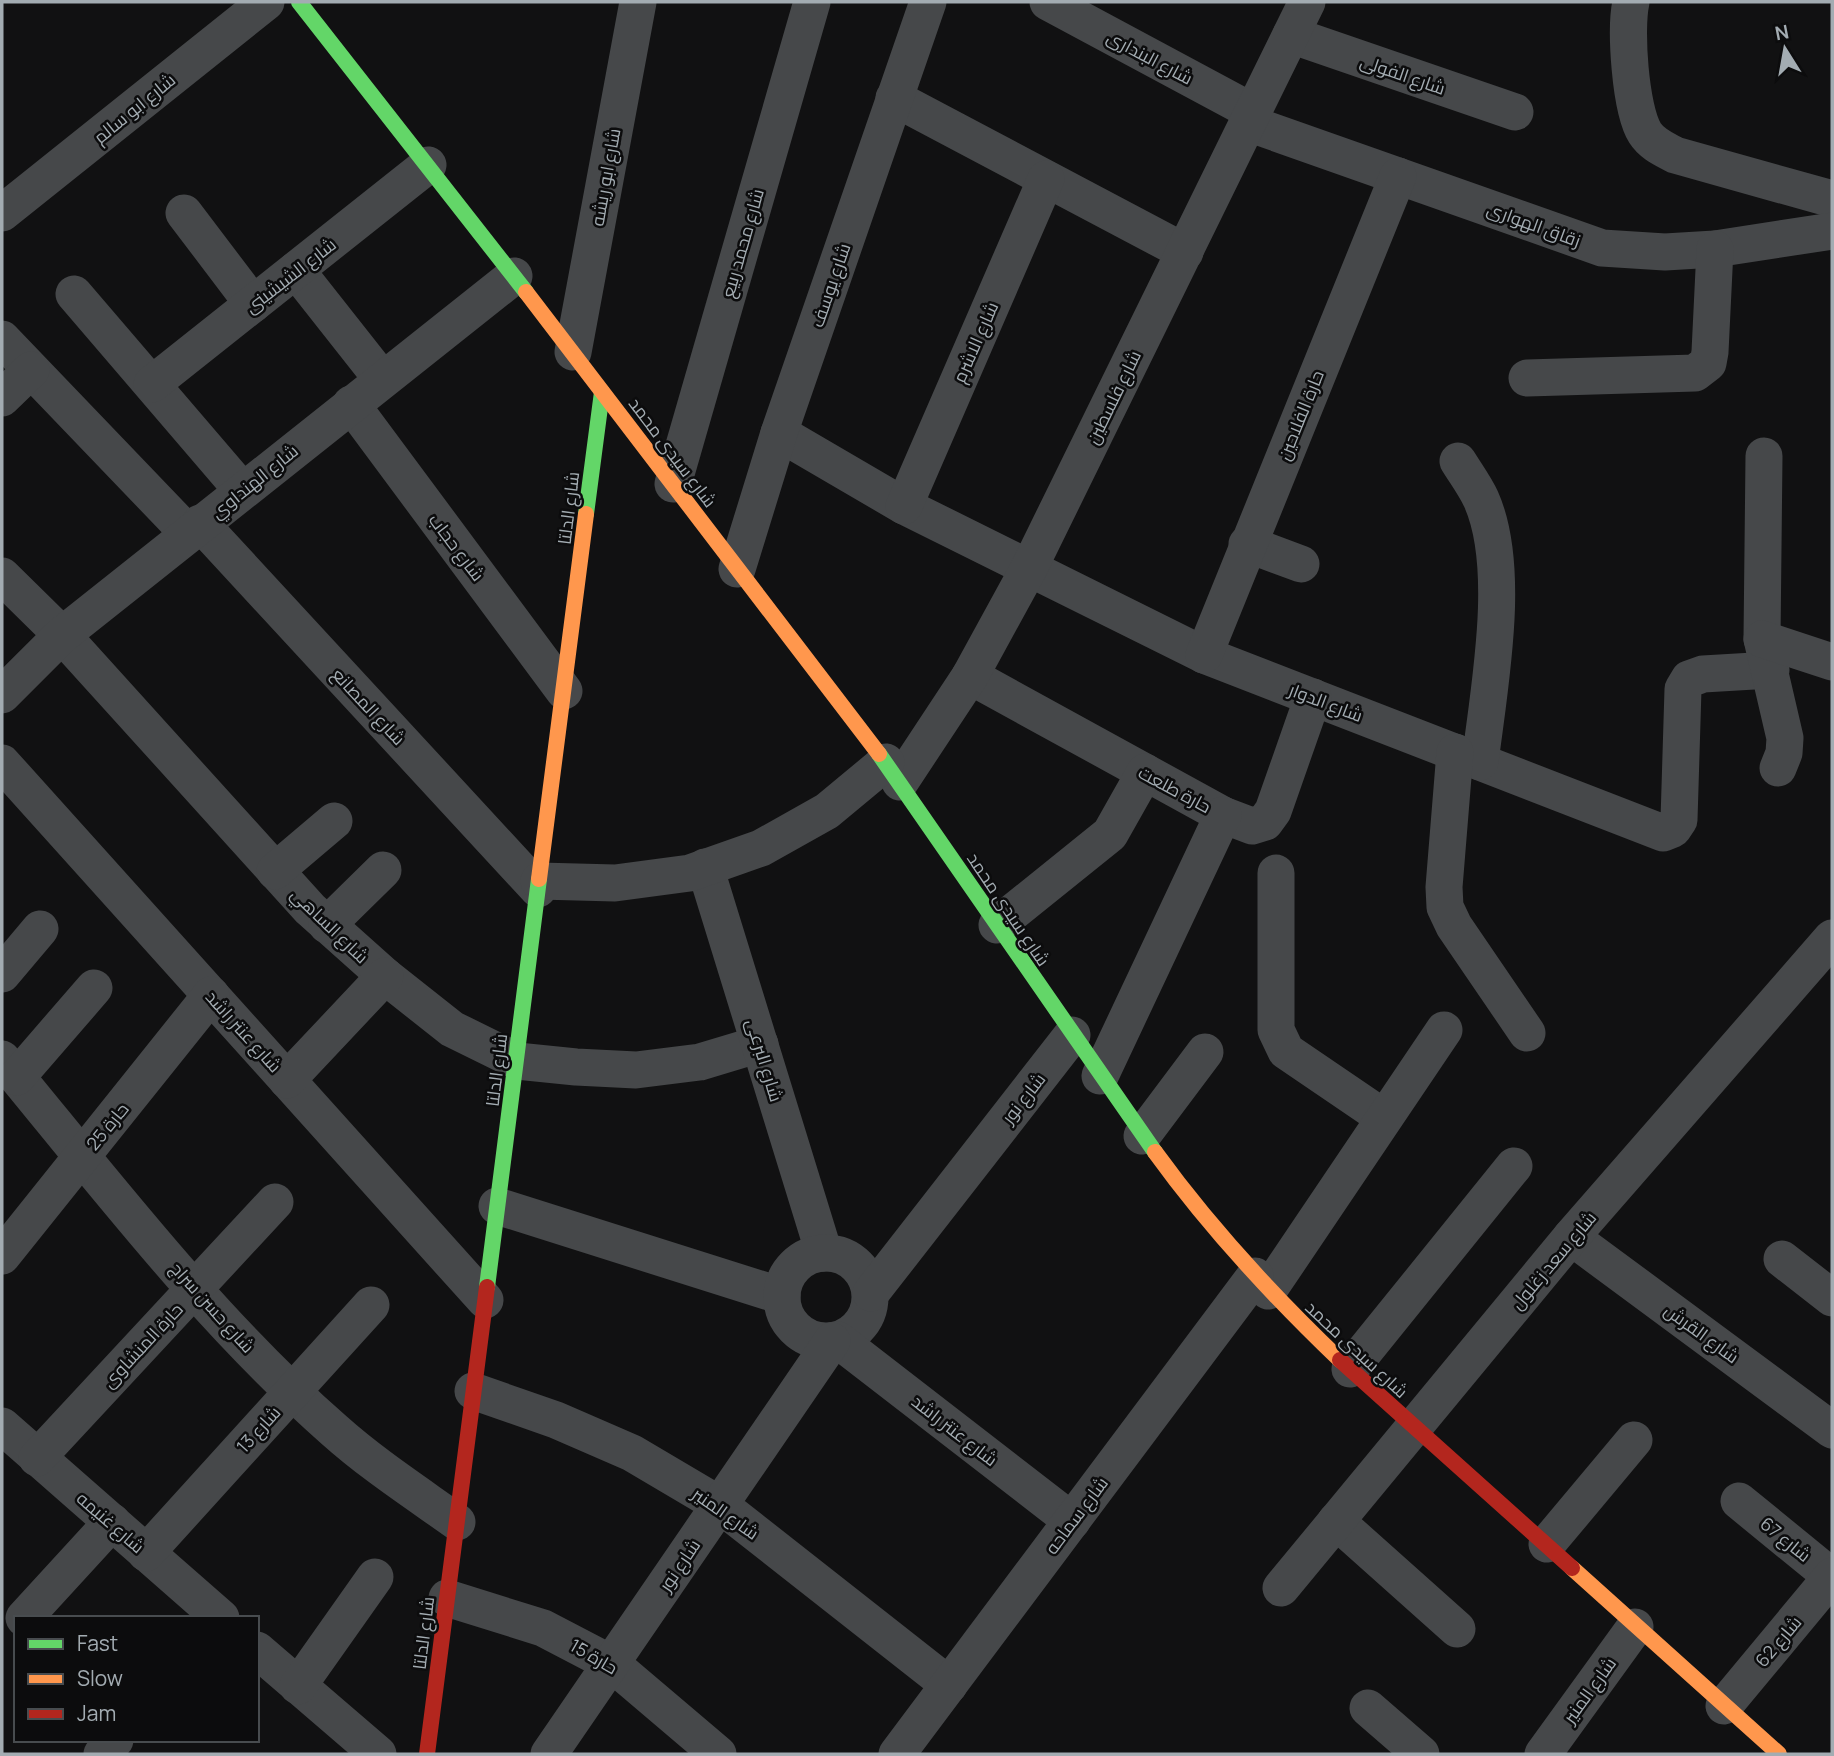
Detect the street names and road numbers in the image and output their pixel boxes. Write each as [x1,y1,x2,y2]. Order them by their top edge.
street label: شارع البندارى [1102,24,1197,91]
street label: شارع الفولى [1357,48,1449,101]
street label: شارع ابو سالم [88,67,181,149]
street label: شارع ابو ريشه [585,126,626,228]
street label: شارع محمد ربيع [715,186,770,301]
street label: زقاق الهوارى [1484,196,1584,253]
street label: شارع الشيشينى [239,232,341,319]
street label: شارع يوسف [804,240,857,331]
street label: شارع الاشرم [947,298,1004,387]
street label: شارع فلسطين [1080,346,1147,448]
street label: حارة الفلاحين [1271,366,1329,464]
street label: شارع سيدى محمد [623,392,722,513]
street label: شارع الهنداوي [205,438,305,526]
street label: شارع الدلتا [552,470,585,546]
street label: شارع حجاب [423,508,490,586]
street label: شارع المصانع [326,662,411,750]
street label: شارع الدوار [1284,677,1366,728]
street label: حارة طلعت [1134,760,1216,818]
street label: شارع سيدى محمد [961,847,1056,971]
street label: شارع الساهي [284,882,374,970]
street label: شارع عنتر راشد [200,985,287,1078]
street label: شارع البرعى [740,1016,789,1105]
street label: شارع الدلتا [480,1032,513,1108]
street label: شارع نور [995,1068,1051,1130]
street label: حارة 25 [80,1097,134,1155]
street label: شارع سعد زغلول [1505,1206,1602,1315]
street label: شارع حسن سراج [165,1256,260,1358]
street label: شارع سيدى محمد [1300,1295,1414,1404]
street label: حارة المنشاوى [96,1297,188,1393]
street label: شارع القرش [1659,1298,1744,1369]
street label: شارع عنتر راشد [906,1389,1003,1472]
street label: شارع 13 [231,1400,286,1458]
street label: شارع سماحه [1039,1471,1114,1559]
street label: شارع المنير [686,1481,764,1546]
street label: شارع غنيمه [71,1486,150,1559]
street label: شارع 67 [1755,1511,1816,1568]
street label: شارع نور [652,1534,706,1597]
street label: شارع الدلتا [407,1595,440,1671]
street label: شارع 62 [1750,1610,1807,1672]
street label: حارة 15 [566,1633,622,1679]
street label: شارع المنير [1556,1652,1622,1729]

